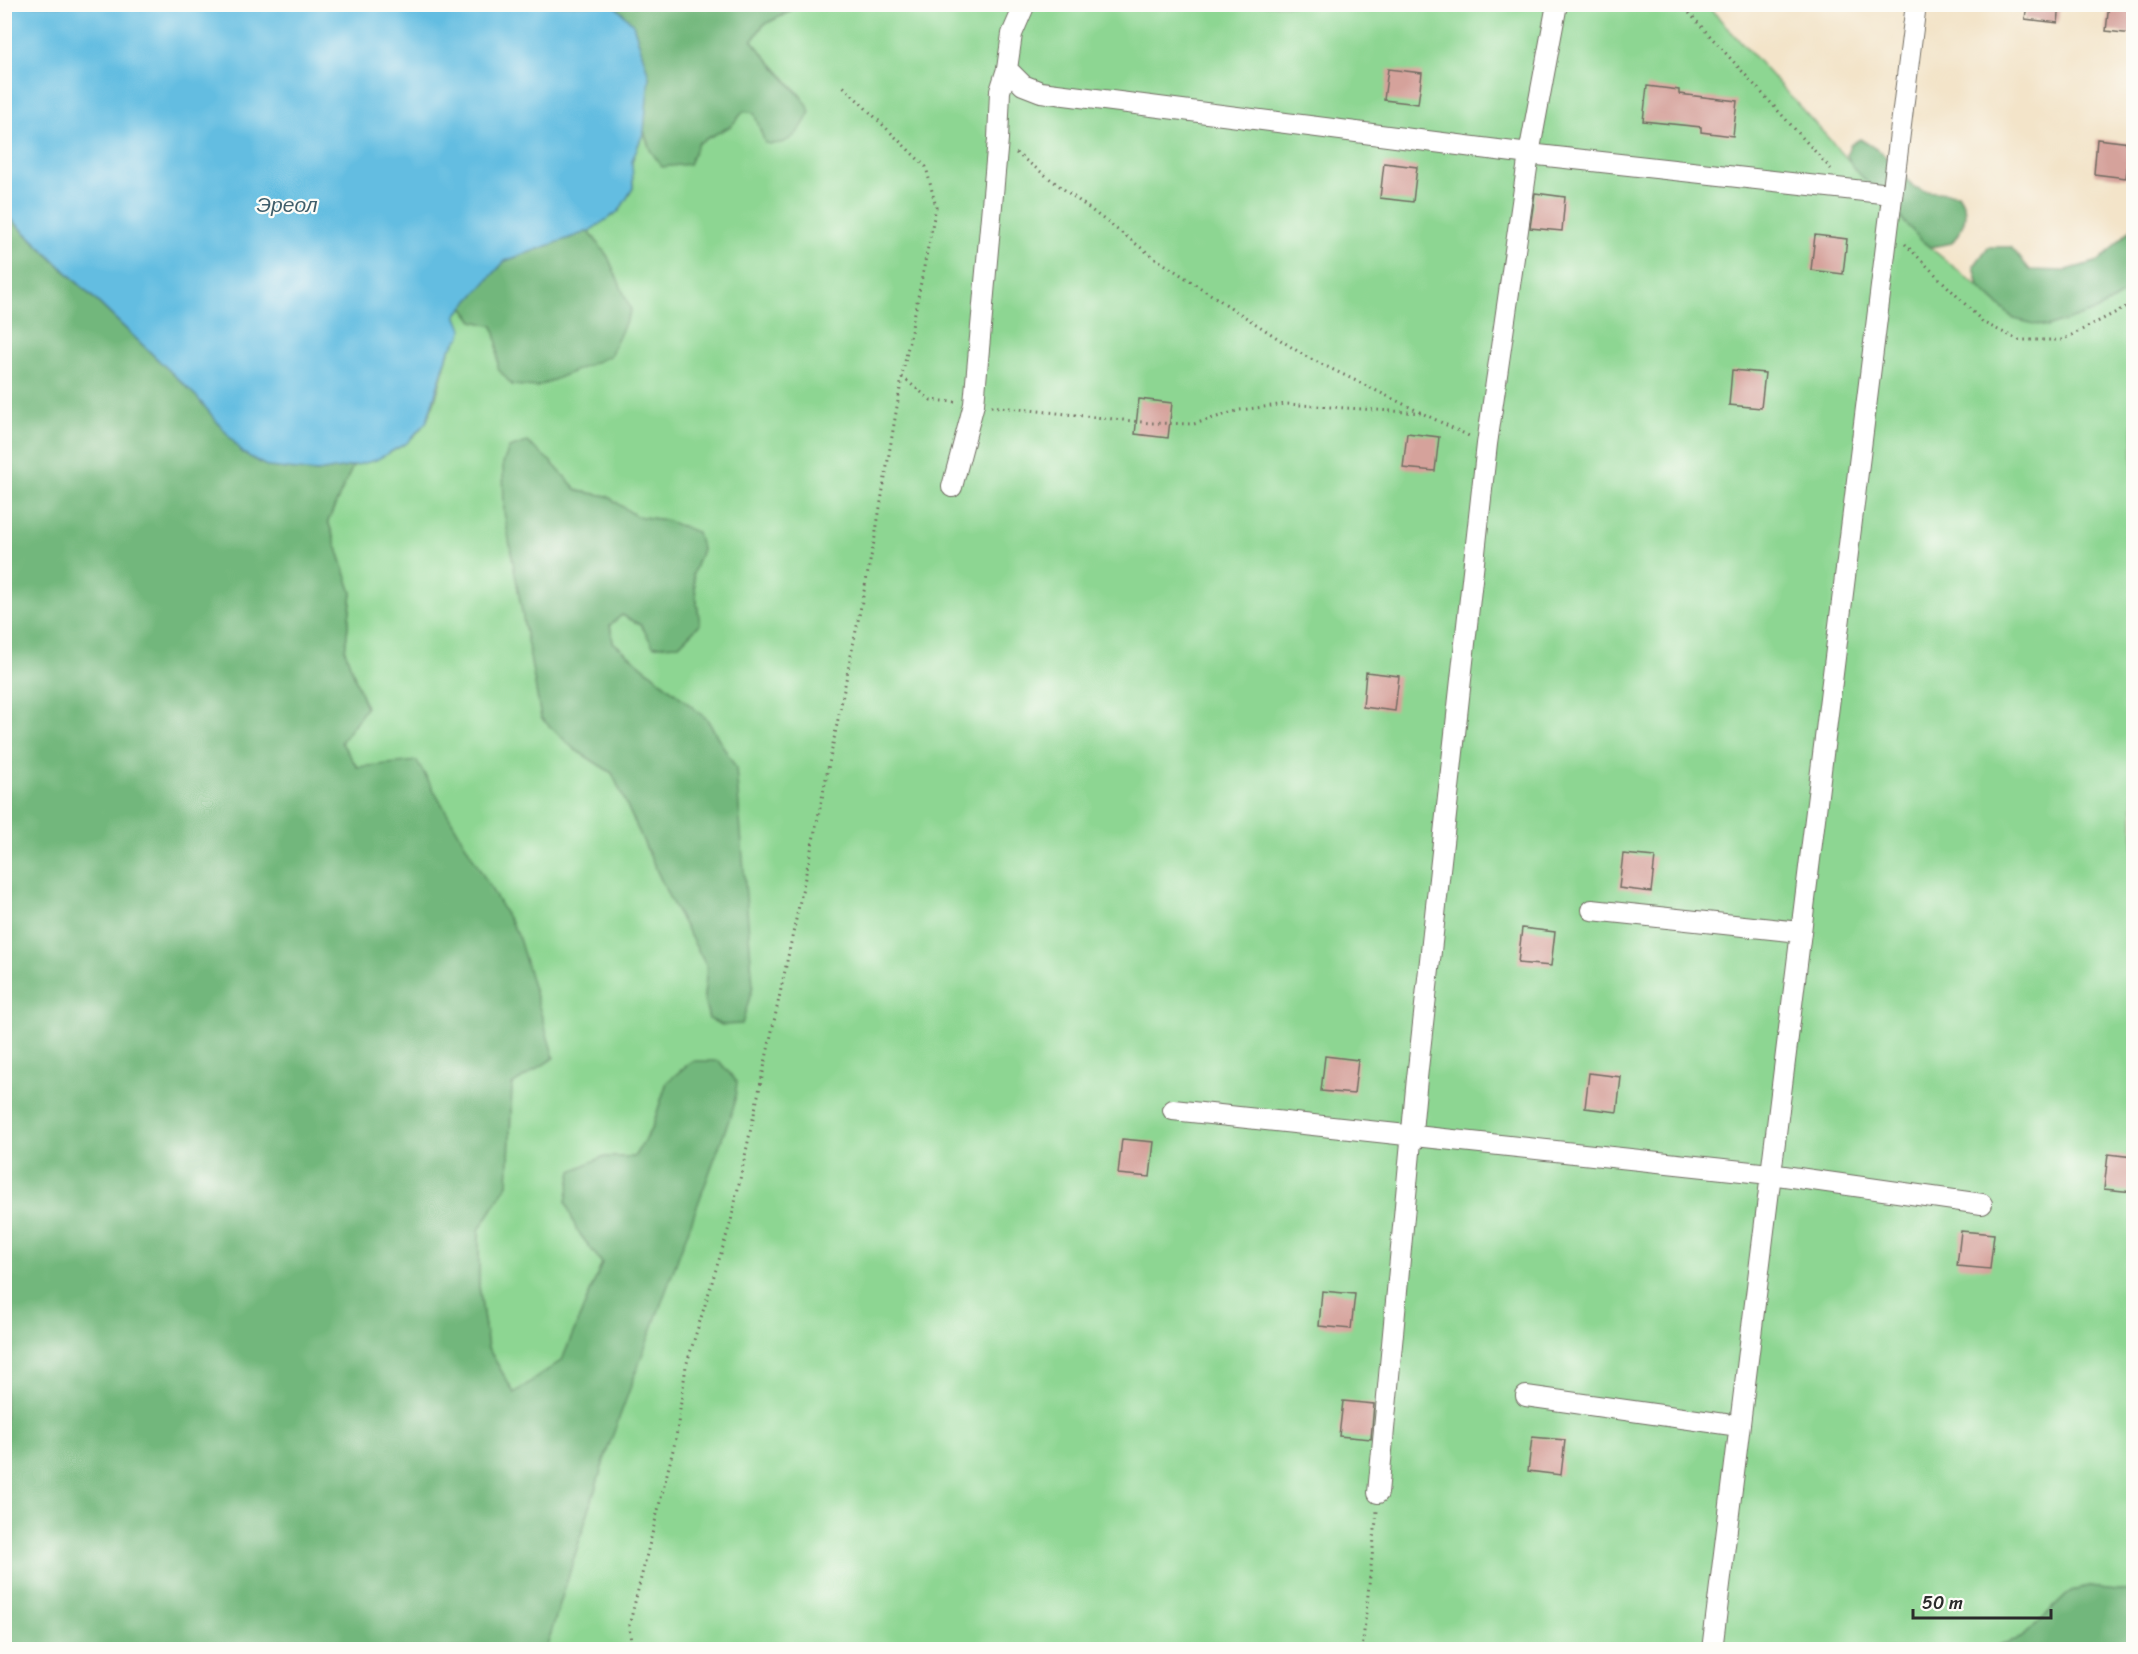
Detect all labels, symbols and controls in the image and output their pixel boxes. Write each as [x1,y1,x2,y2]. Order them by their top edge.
water label: Эреол [257,186,318,224]
scale bar [1913,1582,2051,1620]
text: 50 m [1922,1587,1963,1619]

